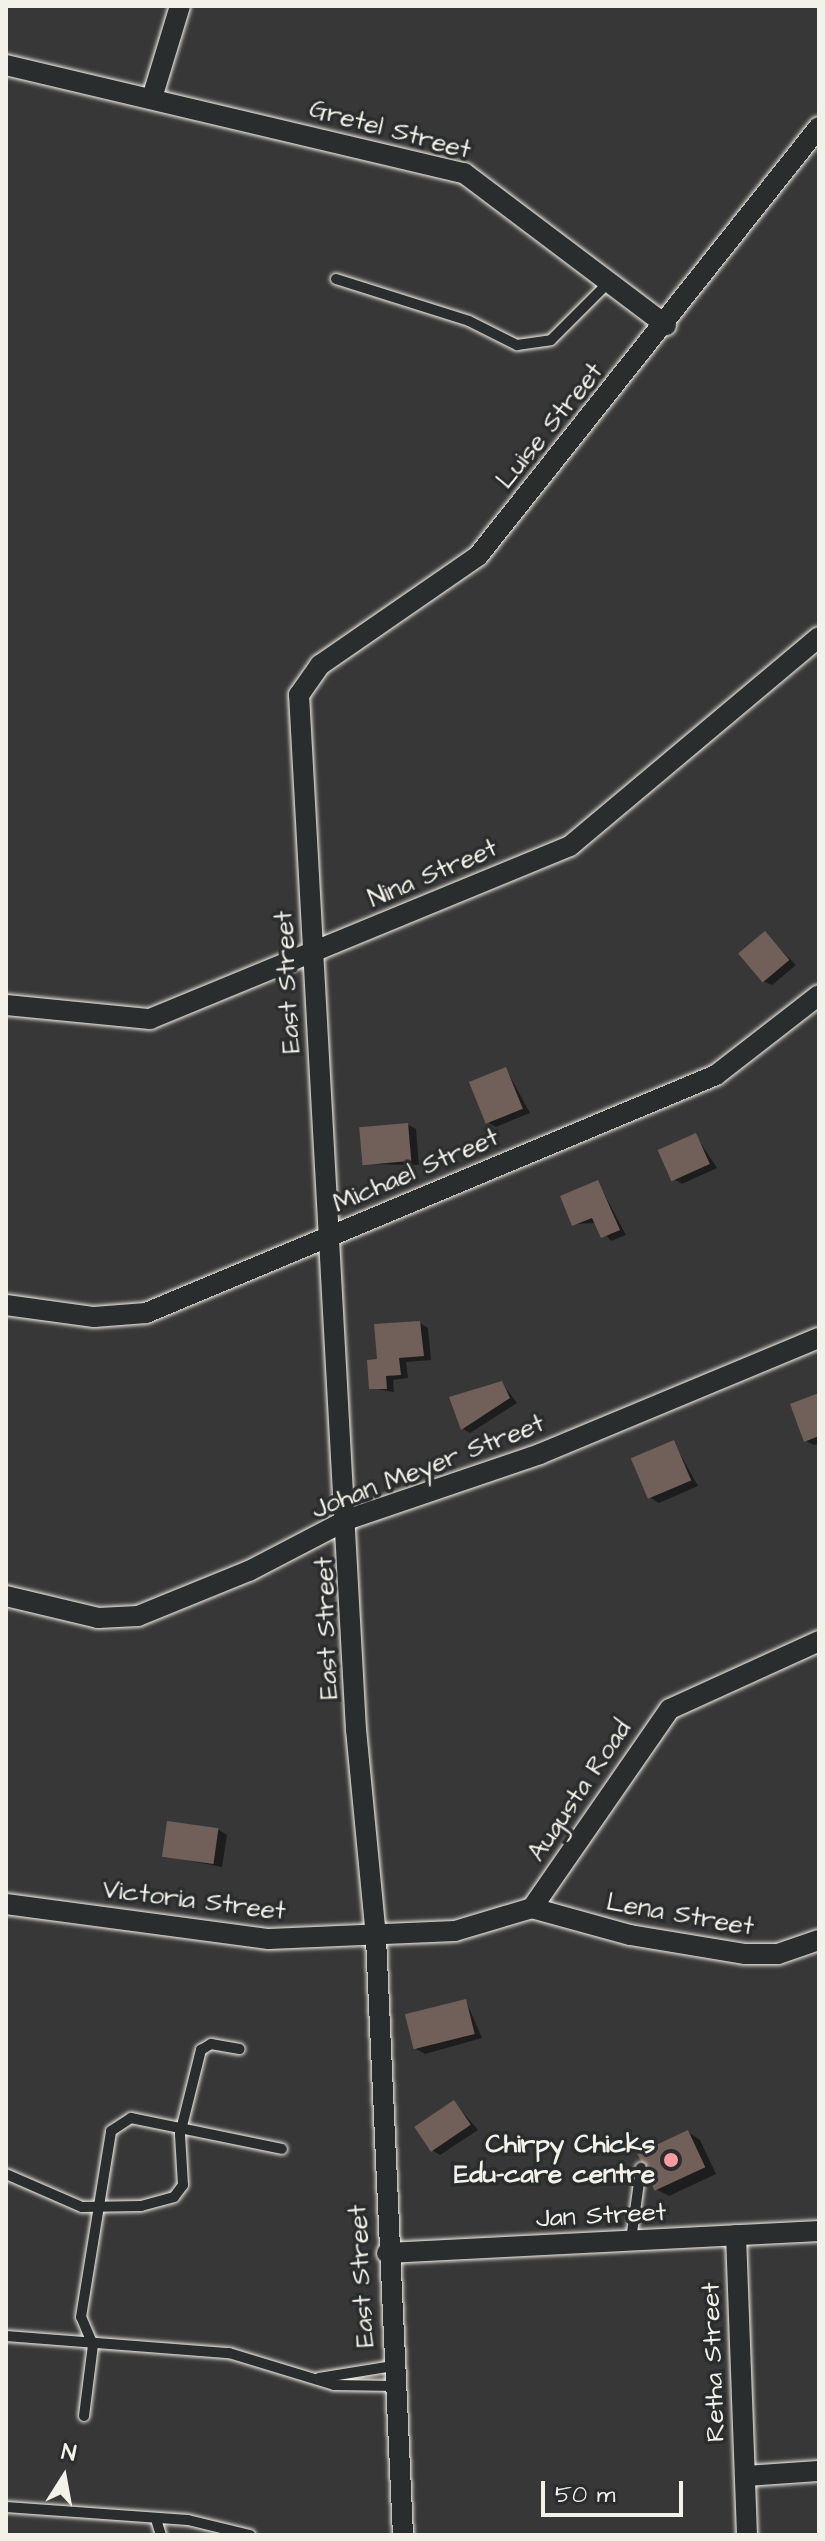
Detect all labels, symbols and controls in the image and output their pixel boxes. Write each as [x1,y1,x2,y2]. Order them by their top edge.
street label: Gretel Street [306,93,474,167]
street label: Luise Street [490,357,610,495]
street label: Nina Street [364,833,502,915]
street label: East Street [269,910,307,1054]
street label: Michael Street [329,1122,503,1220]
street label: Johan Meyer Street [307,1408,549,1526]
street label: East Street [309,1556,345,1700]
street label: Augusta Road [521,1715,639,1867]
street label: Victoria Street [101,1874,287,1928]
street label: Lena Street [604,1887,756,1943]
place label: Chirpy Chicks Edu-care centre [454,2129,655,2190]
marker: Chirpy Chicks Edu-care centre [662,2151,680,2169]
street label: Jan Street [535,2197,667,2235]
street label: East Street [343,2204,381,2348]
street label: Retha Street [696,2282,732,2442]
text: N [59,2436,78,2469]
north arrow [24,2437,104,2517]
scale bar [545,2465,687,2515]
text: 50 m [555,2478,615,2512]

